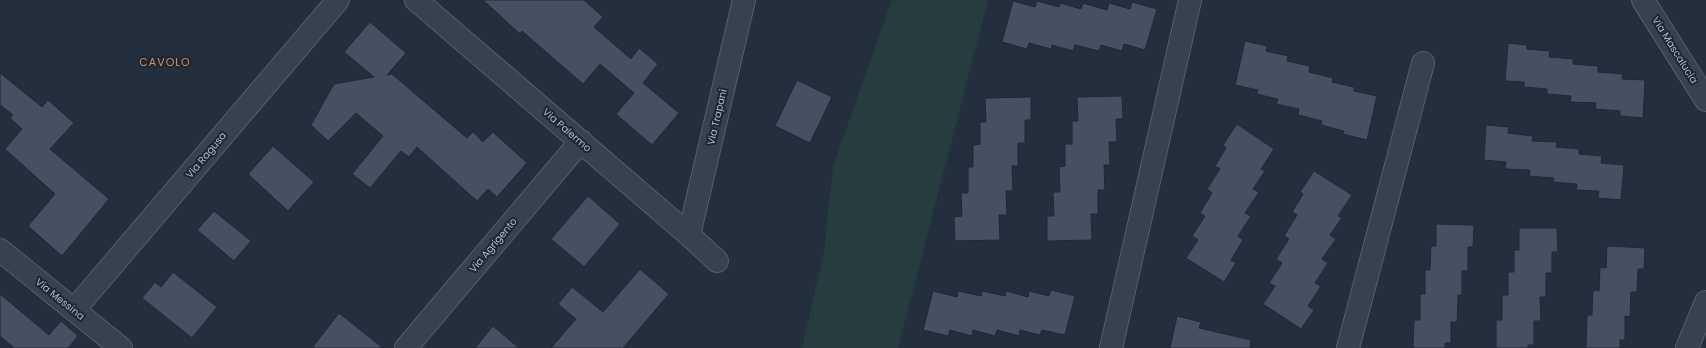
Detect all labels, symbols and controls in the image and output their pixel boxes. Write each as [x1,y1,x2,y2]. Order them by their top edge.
street label: Via Mascalucia [1648,14,1702,86]
district label: CAVOLO [139,54,191,70]
street label: Via Trapani [703,88,731,146]
street label: Via Palermo [539,105,595,155]
street label: Via Ragusa [182,128,230,182]
street label: Via Agrigento [465,214,521,276]
street label: Via Messina [32,274,88,324]

